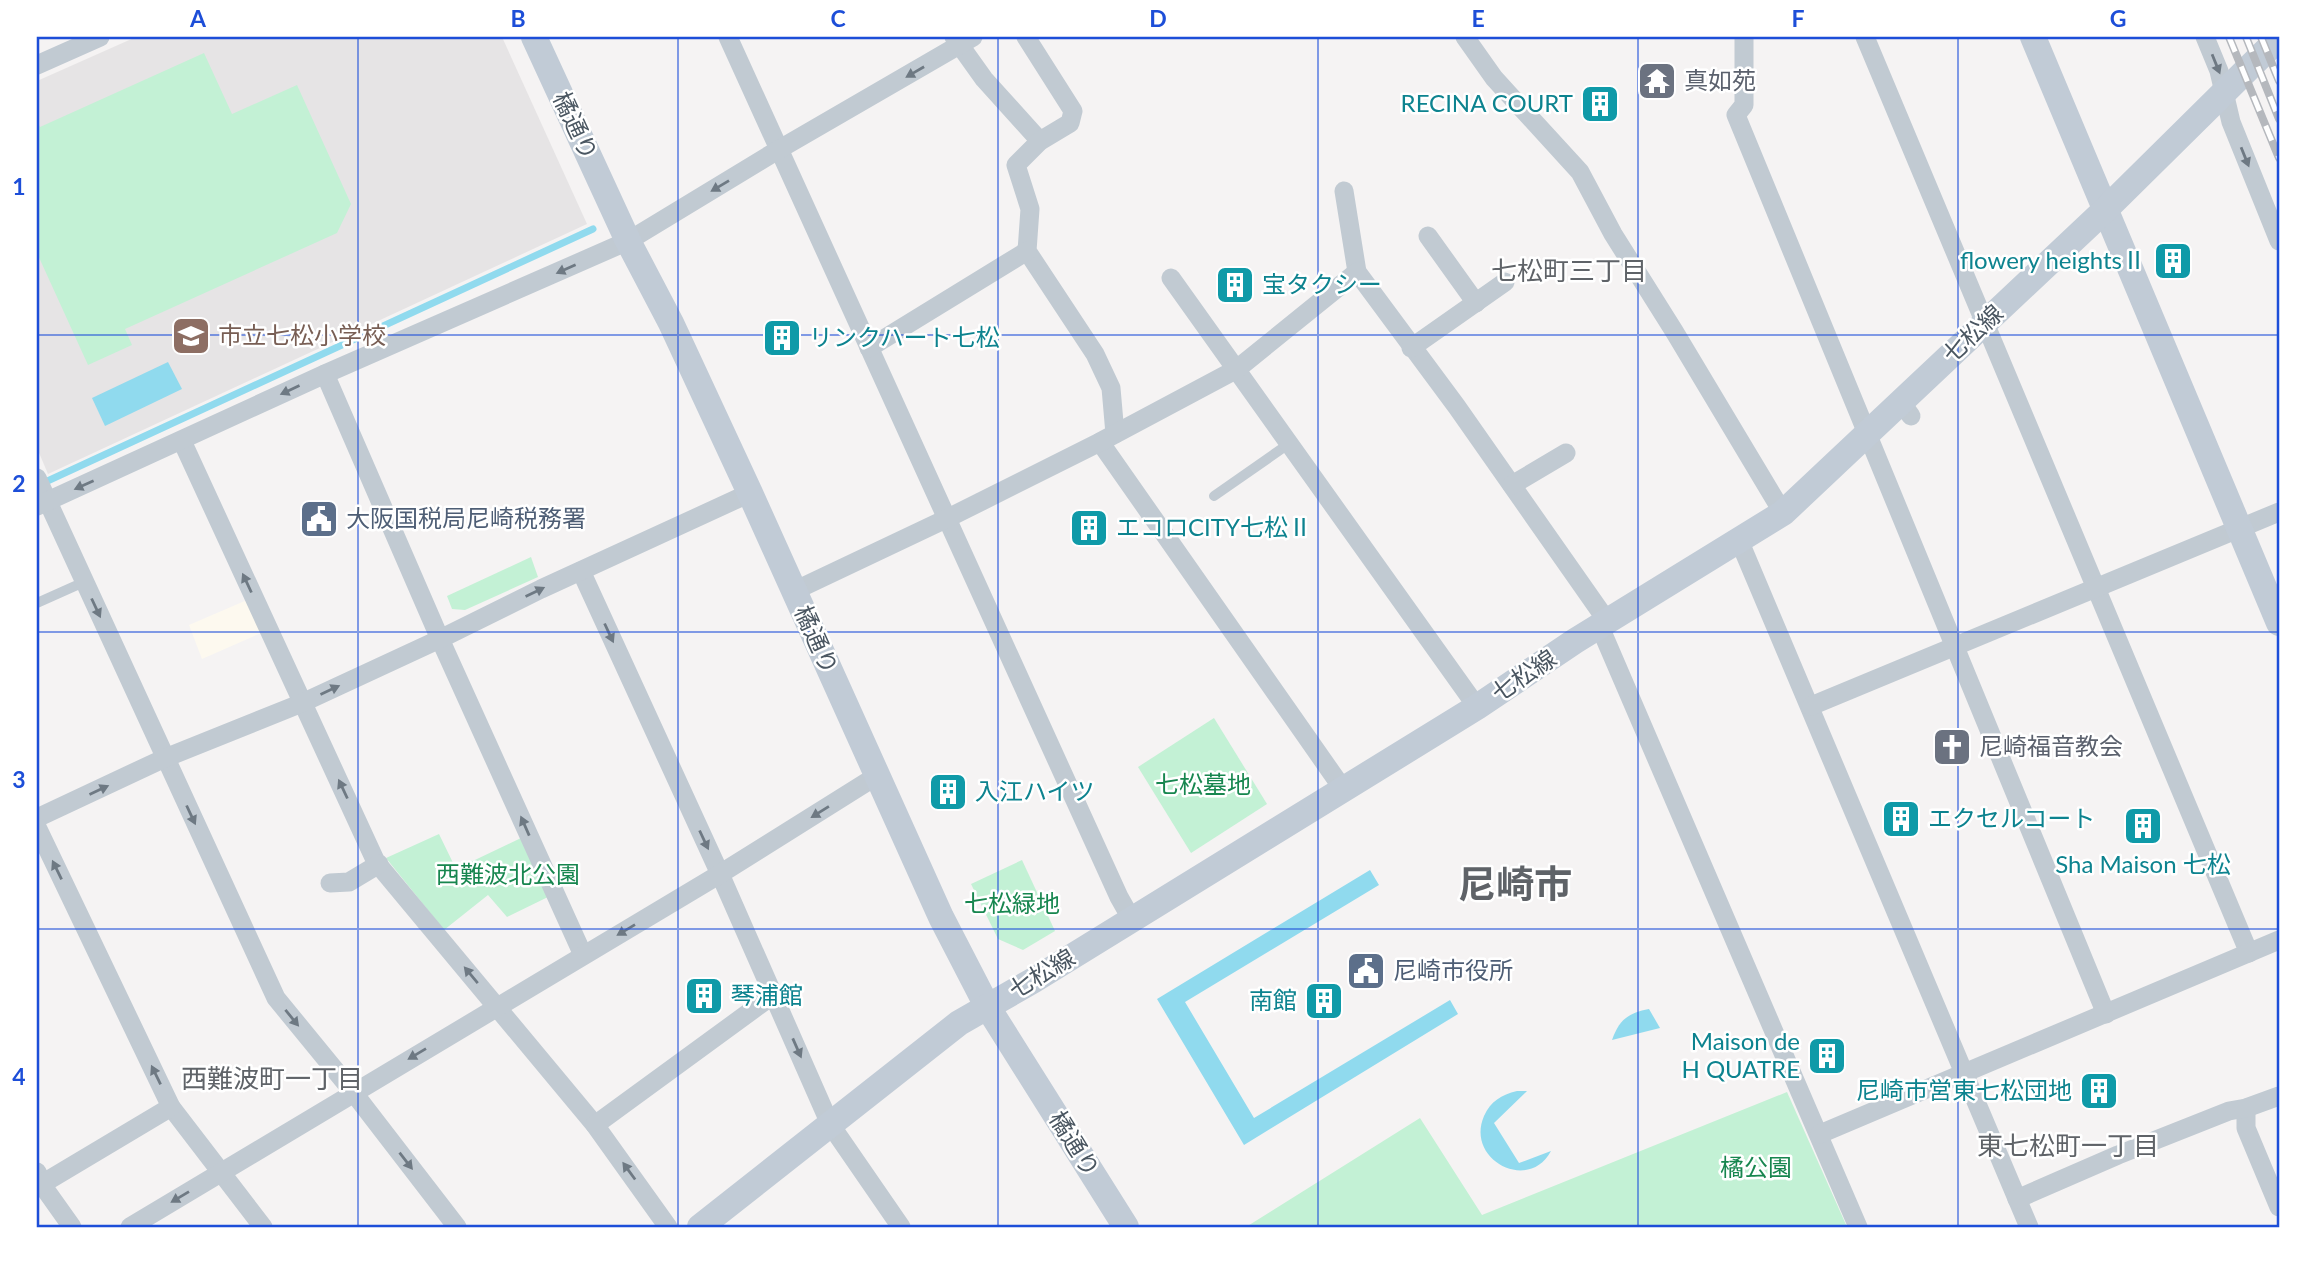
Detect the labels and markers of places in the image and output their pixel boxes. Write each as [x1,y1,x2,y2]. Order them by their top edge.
temple icon: 真如苑 [1636,60,1678,102]
place label: 真如苑 [1684,65,1756,94]
building icon: RECINA COURT [1579,83,1621,125]
place label: RECINA COURT [1401,88,1573,117]
building icon: flowery heightsⅡ [2152,240,2194,282]
place label: flowery heightsⅡ [1960,245,2146,274]
building icon: 宝タクシー [1214,264,1256,306]
place label: 宝タクシー [1262,269,1382,298]
school or university icon: 市立七松小学校 [170,315,212,357]
building icon: リンクハート七松 [761,317,803,359]
place label: 市立七松小学校 [218,320,386,349]
place label: リンクハート七松 [809,322,1000,351]
public building icon: 大阪国税局尼崎税務署 [298,498,340,540]
place label: 大阪国税局尼崎税務署 [346,503,586,532]
building icon: エコロCITY七松Ⅱ [1068,507,1110,549]
place label: エコロCITY七松Ⅱ [1116,512,1312,541]
church icon: 尼崎福音教会 [1931,726,1973,768]
place label: 尼崎福音教会 [1979,731,2123,760]
building icon: 入江ハイツ [927,771,969,813]
place label: 入江ハイツ [975,776,1095,805]
building icon: エクセルコート [1880,798,1922,840]
place label: エクセルコート [1928,803,2096,832]
building icon: Sha Maison 七松 [2122,805,2164,847]
place label: Sha Maison 七松 [2055,849,2231,878]
public building icon: 尼崎市役所 [1345,950,1387,992]
place label: 尼崎市役所 [1393,955,1513,984]
building icon: 琴浦館 [683,975,725,1017]
place label: 琴浦館 [731,980,803,1009]
building icon: 南館 [1303,980,1345,1022]
place label: 南館 [1249,985,1297,1014]
place label: Maison de H QUATRE [1681,1026,1800,1083]
building icon: Maison de H QUATRE [1806,1035,1848,1077]
building icon: 尼崎市営東七松団地 [2078,1070,2120,1112]
place label: 尼崎市営東七松団地 [1856,1075,2072,1104]

